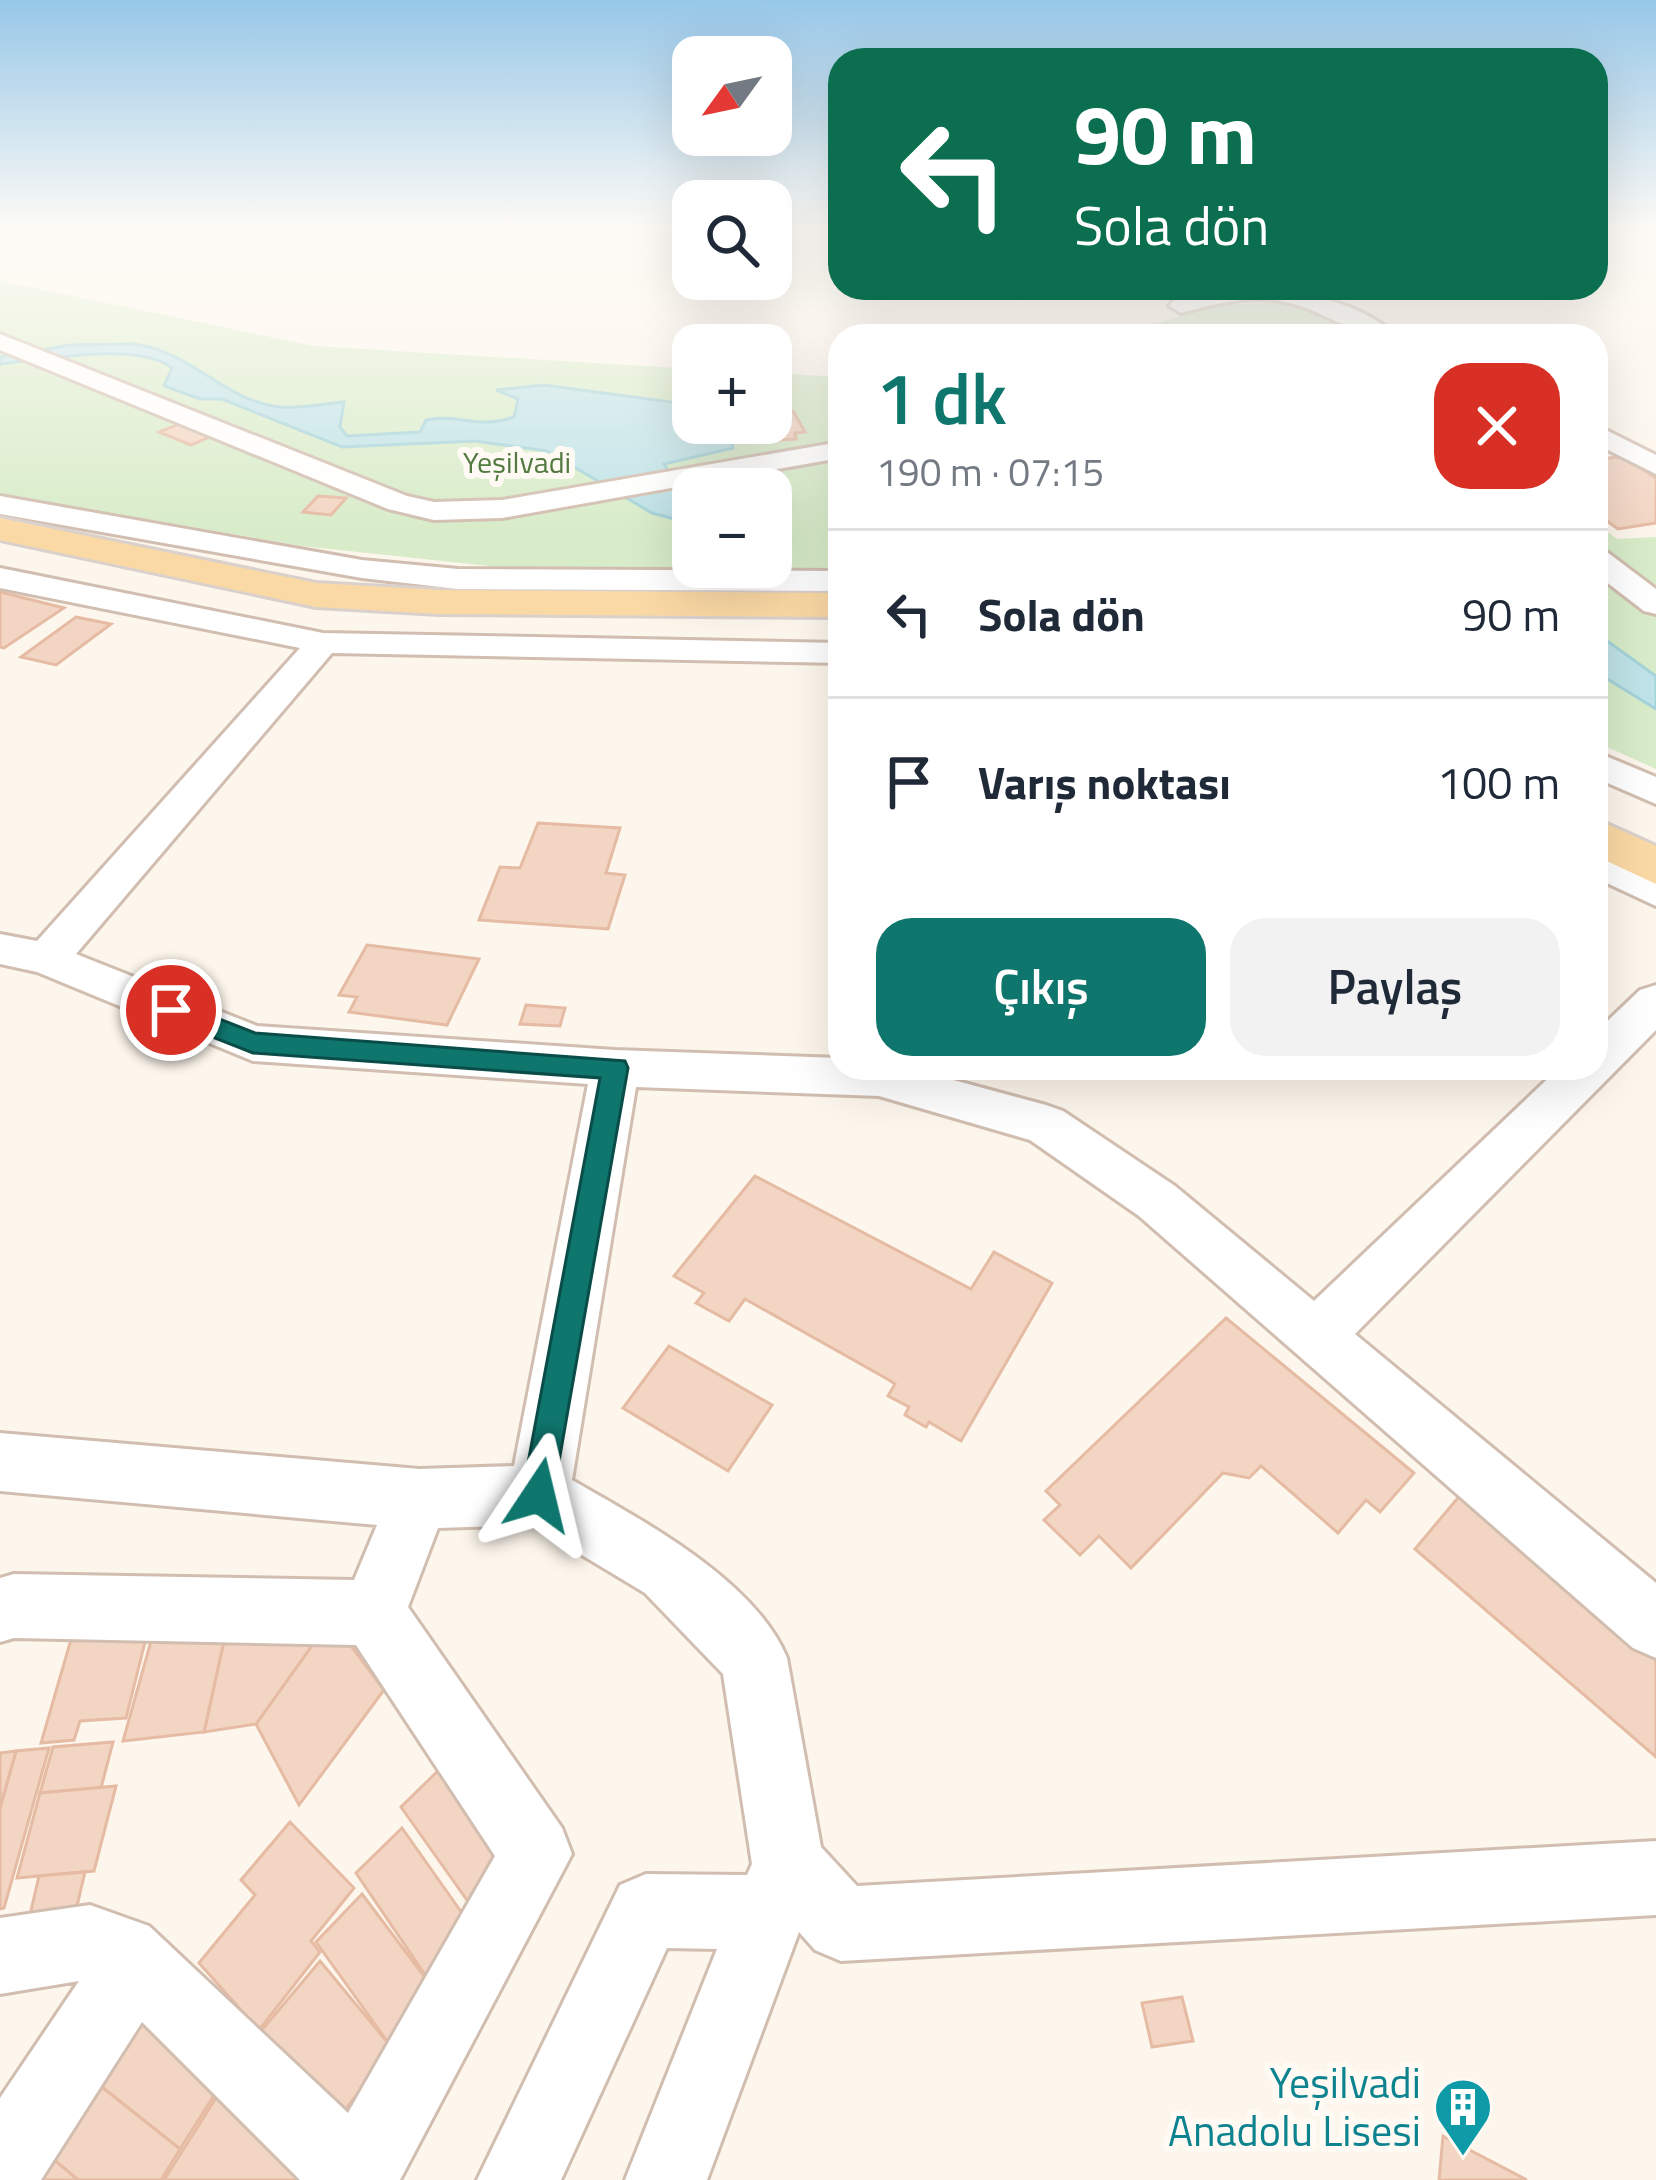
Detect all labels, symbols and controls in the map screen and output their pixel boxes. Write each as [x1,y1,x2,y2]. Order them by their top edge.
north arrow [672,36,792,156]
map controls [672,36,792,588]
text: 90 m [1074,69,1257,197]
icon: left [876,96,1032,252]
button: search [672,180,792,300]
text: Sola dön [1074,184,1269,266]
button: + [672,324,792,444]
text: 1 dk [876,342,1007,452]
button: close [1434,363,1560,489]
park label: Yeşilvadi [463,439,571,485]
text: 190 m · 07:15 [876,442,1104,501]
button: − [672,468,792,588]
text: Sola dön [978,580,1145,648]
text: 90 m [1462,580,1560,648]
icon: left [876,581,942,647]
text: Varış noktası [978,748,1231,816]
text: 100 m [1437,748,1560,816]
icon: arrive [876,749,942,815]
button: Çıkış [876,918,1206,1056]
button: Paylaş [1230,918,1560,1056]
pin [120,959,222,1061]
icon: arrive [138,977,204,1043]
position arrow [476,1432,602,1558]
place label: Yeşilvadi Anadolu Lisesi [1168,2050,1421,2162]
building icon: Yeşilvadi Anadolu Lisesi [1432,2076,1494,2158]

